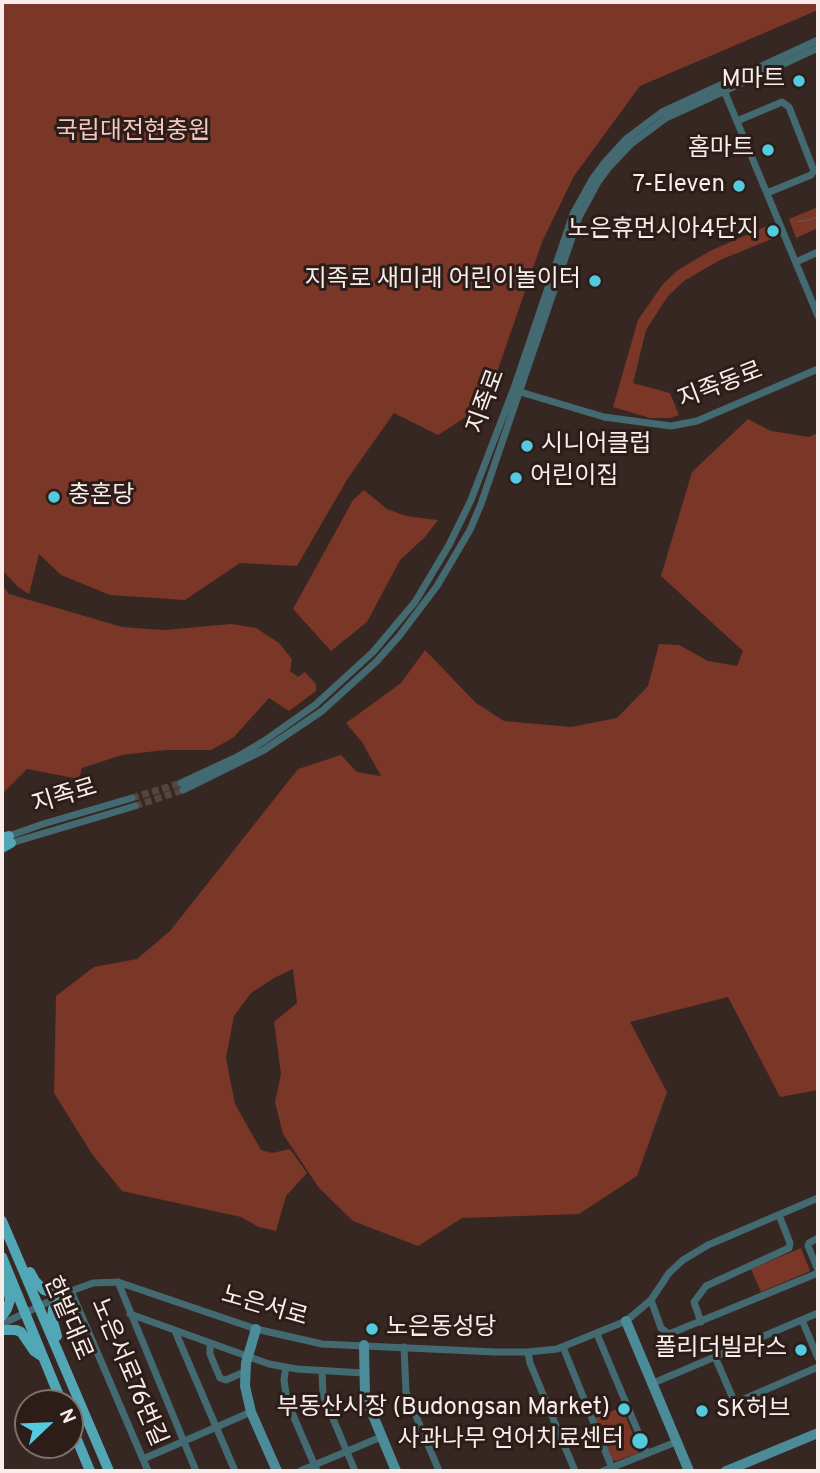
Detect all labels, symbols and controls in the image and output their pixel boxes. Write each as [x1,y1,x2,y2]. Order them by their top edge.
place label: M마트 [722,67,785,95]
marker: M마트 [791,73,807,89]
park label: 국립대전현충원 [56,119,210,147]
place label: 홈마트 [688,136,754,164]
marker: 홈마트 [760,142,776,158]
place label: 7-Eleven [632,172,725,200]
marker: 7-Eleven [731,178,747,194]
place label: 노은휴먼시아4단지 [567,217,759,245]
marker: 노은휴먼시아4단지 [765,223,781,239]
place label: 지족로 새미래 어린이놀이터 [305,267,581,295]
marker: 지족로 새미래 어린이놀이터 [587,273,603,289]
street label: 지족동로 [675,358,767,416]
street label: 지족로 [463,366,513,438]
place label: 시니어클럽 [541,432,651,460]
marker: 시니어클럽 [519,438,535,454]
place label: 어린이집 [530,464,618,492]
marker: 어린이집 [508,470,524,486]
place label: 충혼당 [68,483,134,511]
marker: 충혼당 [46,489,62,505]
street label: 지족로 [29,775,101,821]
street label: 한밭대로 [35,1273,97,1365]
street label: 노은서로 [218,1282,310,1334]
street label: 노은서로76번길 [83,1295,171,1451]
place label: 노은동성당 [386,1315,496,1343]
marker: 노은동성당 [364,1321,380,1337]
place label: 폴리더빌라스 [655,1336,787,1364]
marker: 폴리더빌라스 [793,1342,809,1358]
north arrow [14,1389,84,1459]
place label: 부동산시장 (Budongsan Market) [277,1395,610,1423]
place label: SK허브 [716,1397,790,1425]
marker: 부동산시장 (Budongsan Market) [616,1401,632,1417]
marker: SK허브 [694,1403,710,1419]
text: N [53,1406,80,1428]
place label: 사과나무 언어치료센터 [398,1427,624,1455]
marker: 사과나무 언어치료센터 [630,1431,650,1451]

